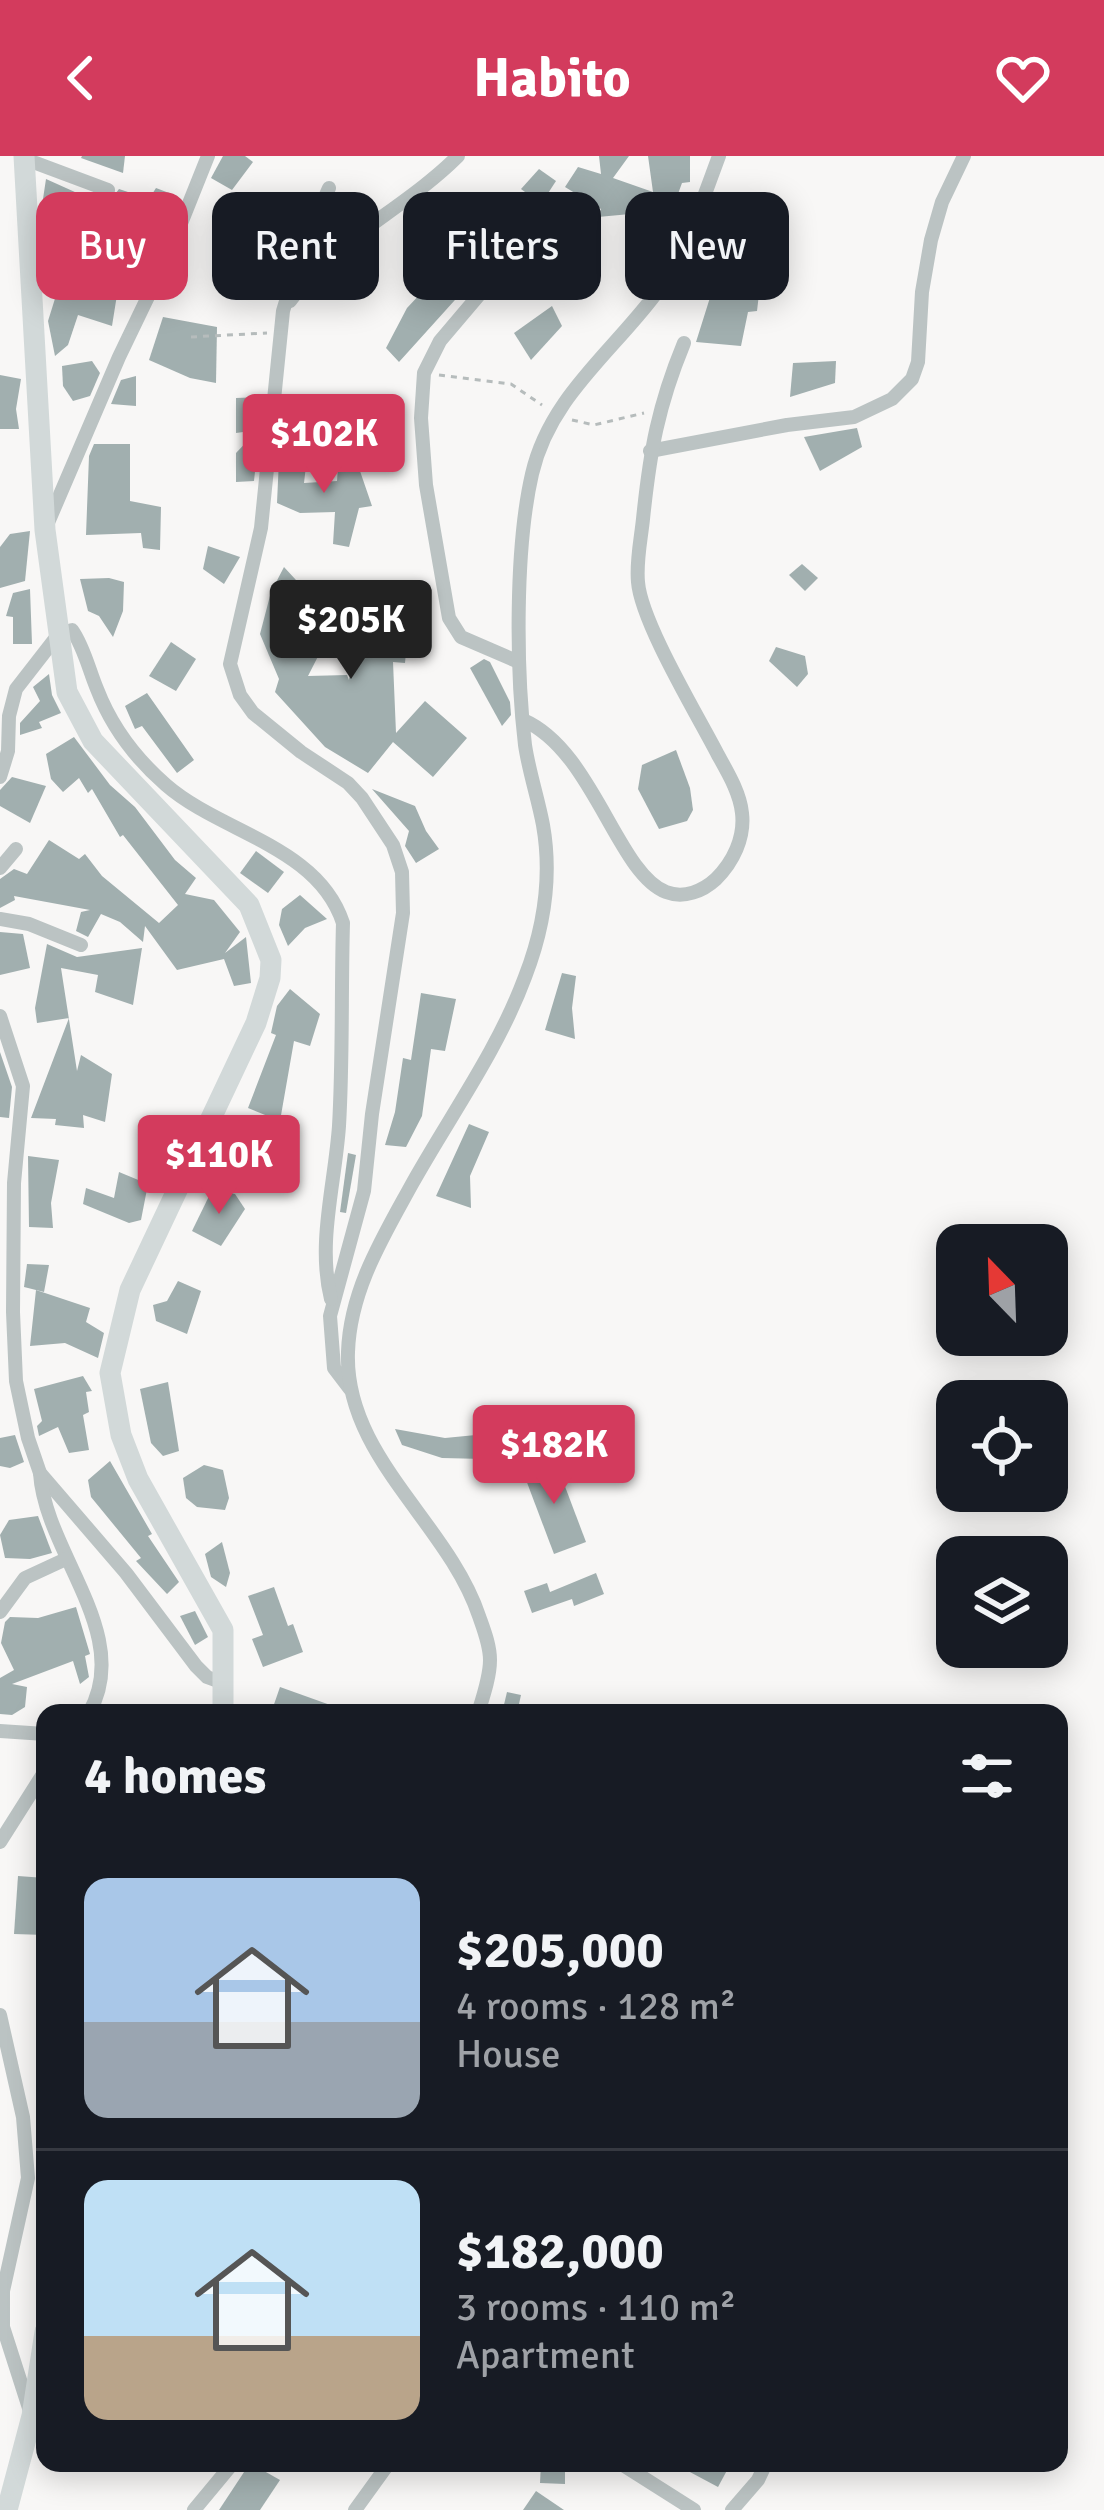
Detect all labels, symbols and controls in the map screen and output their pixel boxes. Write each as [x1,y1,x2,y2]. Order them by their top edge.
icon: back [48,45,114,111]
text: Habito [473,45,631,112]
icon: heart [990,45,1056,111]
chip: Buy [36,192,188,300]
chip: Rent [212,192,379,300]
chip: Filters [403,192,601,300]
chip: New [625,192,789,300]
pin: $102K [240,394,408,496]
text: $102K [270,409,378,457]
pin: $205K [267,580,435,682]
text: $205K [297,595,405,643]
pin: $110K [135,1115,303,1217]
text: $110K [165,1130,273,1178]
north arrow [936,1224,1068,1356]
map controls [936,1224,1068,1668]
button: locate [936,1380,1068,1512]
pin: $182K [470,1405,638,1507]
text: $182K [500,1420,608,1468]
button: layers [936,1536,1068,1668]
icon: filters [954,1743,1020,1809]
text: 4 homes [84,1745,266,1808]
text: $205,000 [456,1919,664,1982]
icon: home [180,1926,324,2070]
text: 4 rooms · 128 m² [456,1982,736,2030]
text: House [456,2030,561,2078]
text: $182,000 [456,2220,664,2283]
icon: home [180,2228,324,2372]
text: 3 rooms · 110 m² [456,2283,736,2331]
text: Apartment [456,2331,635,2379]

